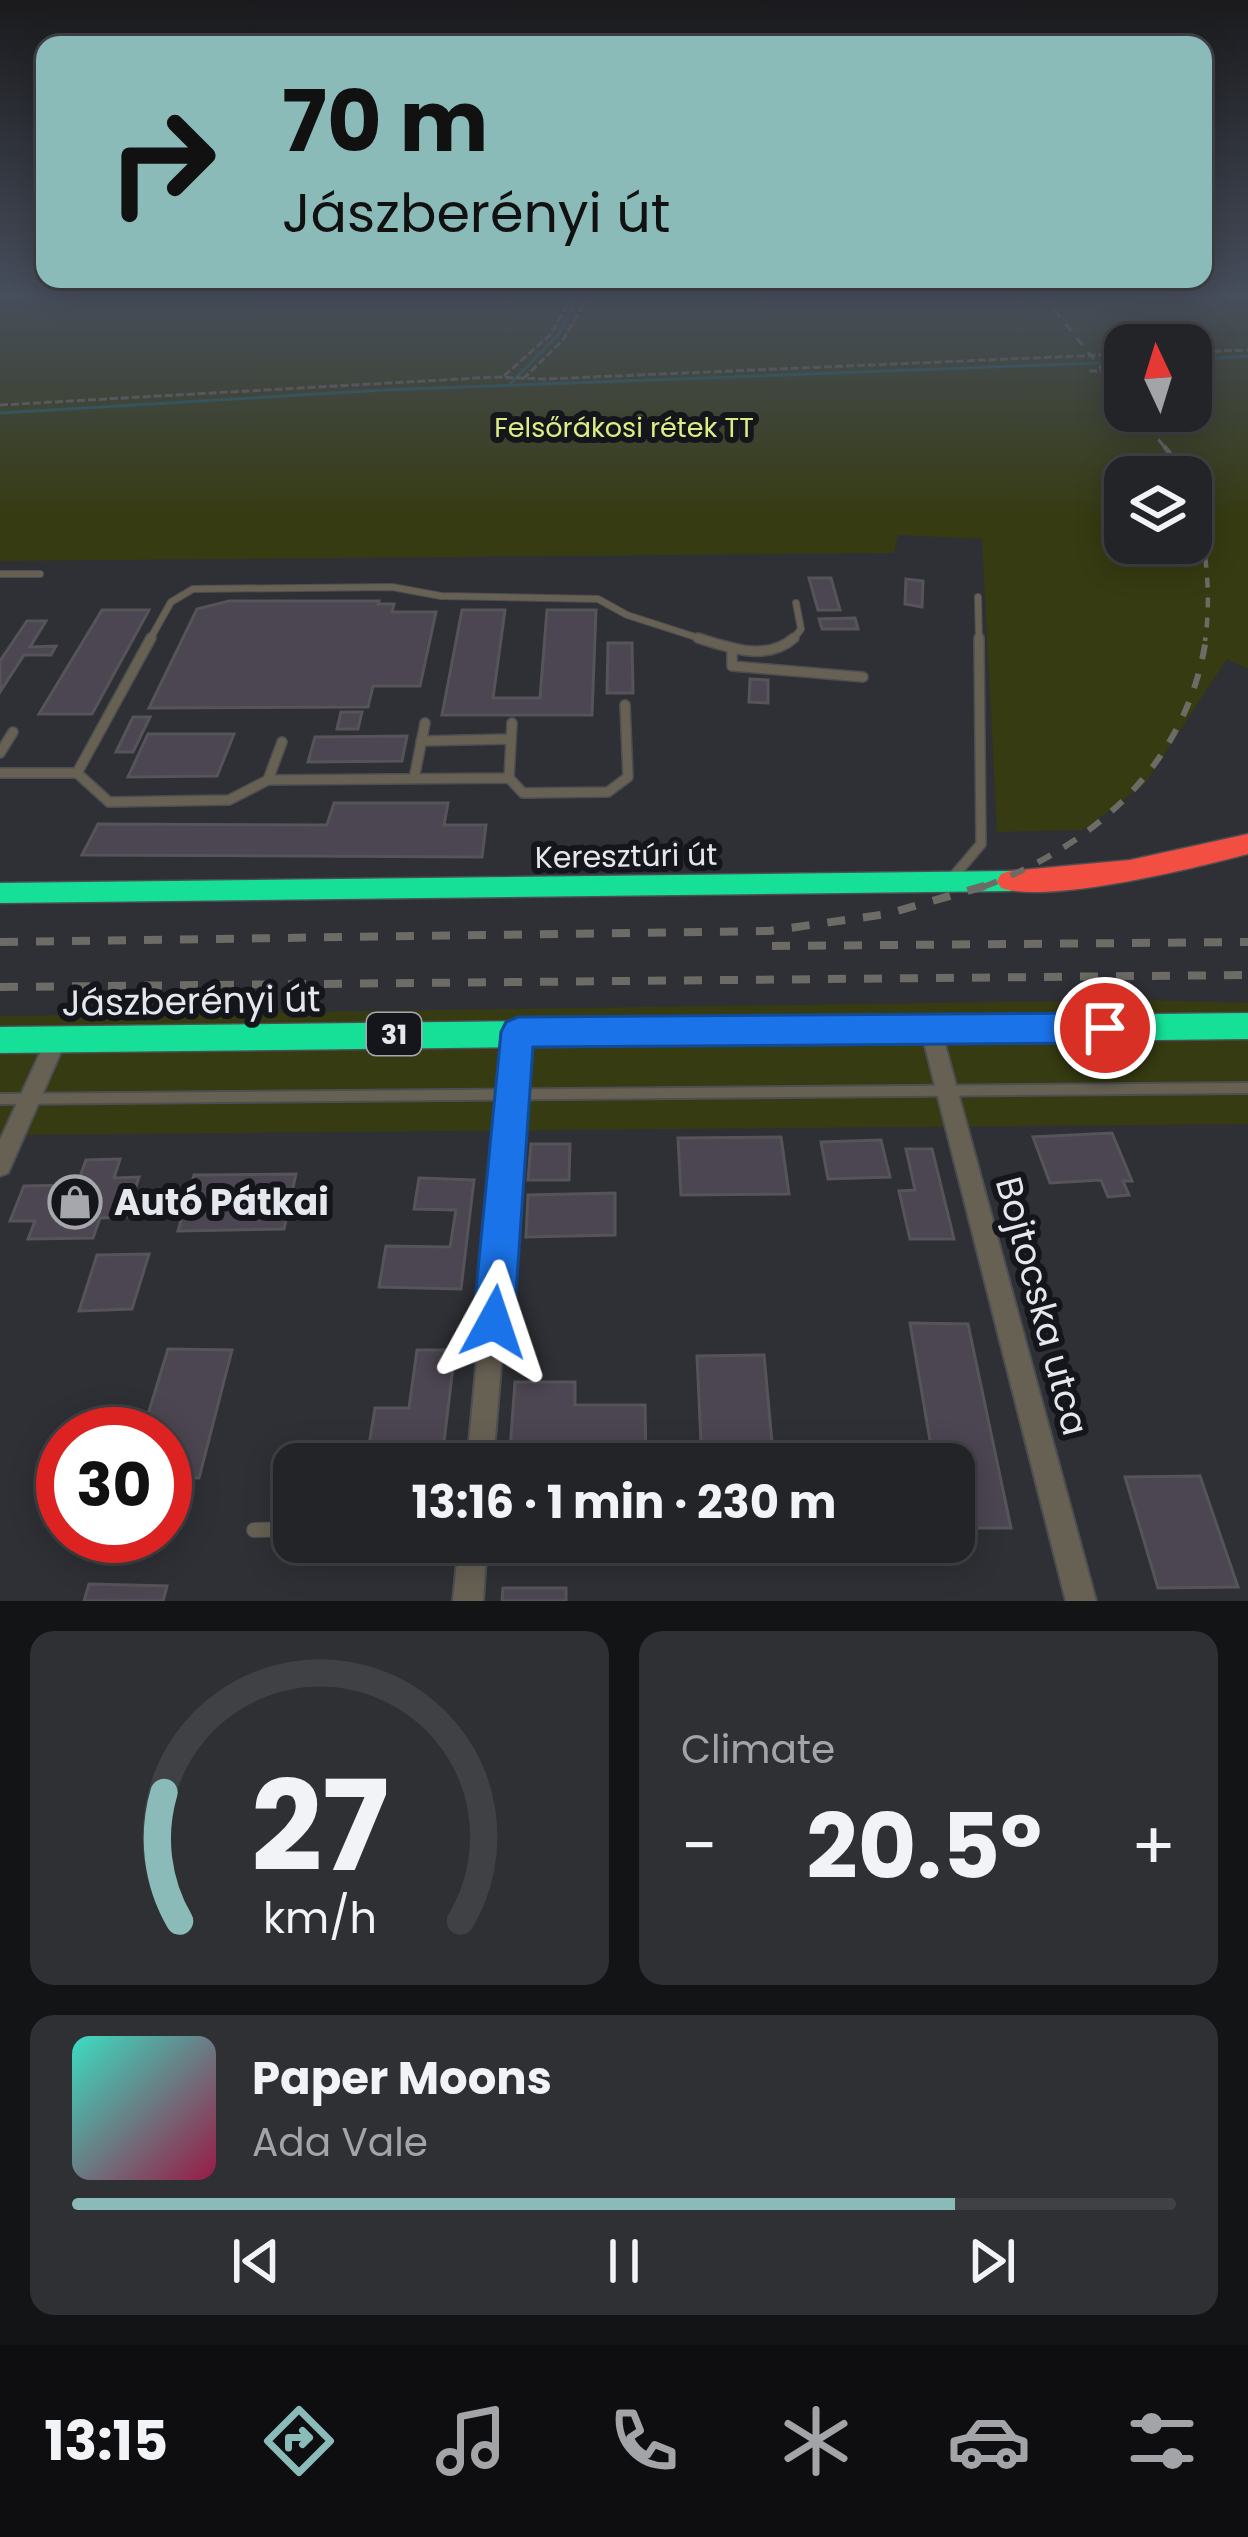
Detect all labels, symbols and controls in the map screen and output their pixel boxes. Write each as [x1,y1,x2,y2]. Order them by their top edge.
text: 70 m [282,63,488,180]
icon: right [84,84,240,240]
text: Jászberényi út [282,175,670,251]
north arrow [1104,324,1212,432]
map controls [1104,324,1212,564]
park label: Felsőrákosi rétek TT [494,409,754,446]
button: layers [1104,456,1212,564]
street label: Keresztúri út [534,833,718,879]
street label: Jászberényi út [61,973,321,1029]
pin [1054,977,1156,1079]
icon: arrive [1072,995,1138,1061]
road number: 31 [367,1013,421,1055]
street label: Bojtocska utca [983,1171,1101,1441]
shop icon: Autó Pátkai [47,1174,103,1230]
place label: Autó Pátkai [114,1177,329,1228]
position arrow [431,1259,557,1385]
speed limit sign: 30 [36,1407,192,1563]
text: 13:16 · 1 min · 230 m [412,1471,836,1534]
text: Climate [681,1722,835,1777]
text: 27 [250,1739,389,1914]
text: 20.5° [806,1783,1042,1910]
text: − [681,1800,717,1892]
text: + [1131,1800,1176,1892]
text: km/h [262,1888,377,1948]
text: Paper Moons [252,2047,552,2110]
text: Ada Vale [252,2115,428,2170]
icon: previous [223,2228,289,2294]
icon: pause [591,2228,657,2294]
icon: next [959,2228,1025,2294]
icon: directions [257,2399,341,2483]
icon: music [429,2399,513,2483]
icon: phone [602,2399,686,2483]
icon: climate [774,2399,858,2483]
icon: car [947,2399,1031,2483]
icon: filters [1120,2399,1204,2483]
text: 13:15 [44,2403,168,2479]

